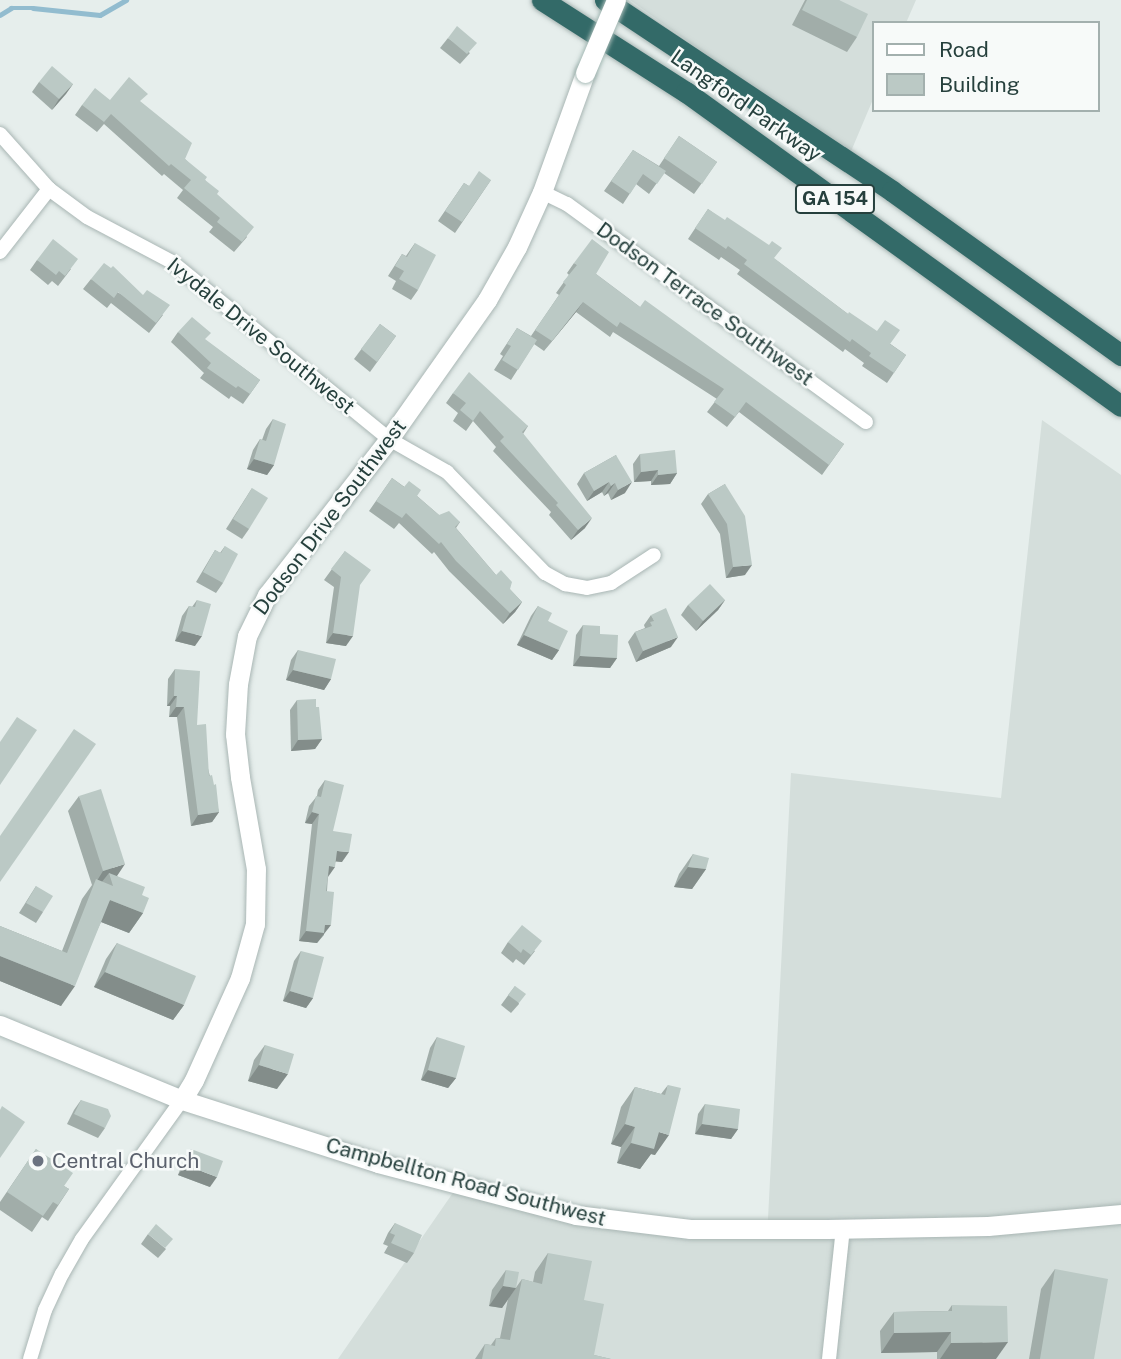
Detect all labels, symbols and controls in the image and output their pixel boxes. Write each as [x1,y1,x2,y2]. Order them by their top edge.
legend [872,21,1100,112]
text: Road [939,37,989,62]
street label: Langford Parkway [666,45,826,167]
text: Building [939,72,1020,97]
road number: GA 154 [795,183,875,214]
street label: Dodson Terrace Southwest [592,217,818,391]
street label: Ivydale Drive Southwest [162,252,360,420]
street label: Dodson Drive Southwest [248,414,412,620]
street label: Campbellton Road Southwest [323,1132,609,1232]
place label: Central Church [52,1148,199,1174]
marker: Central Church [30,1153,46,1169]

